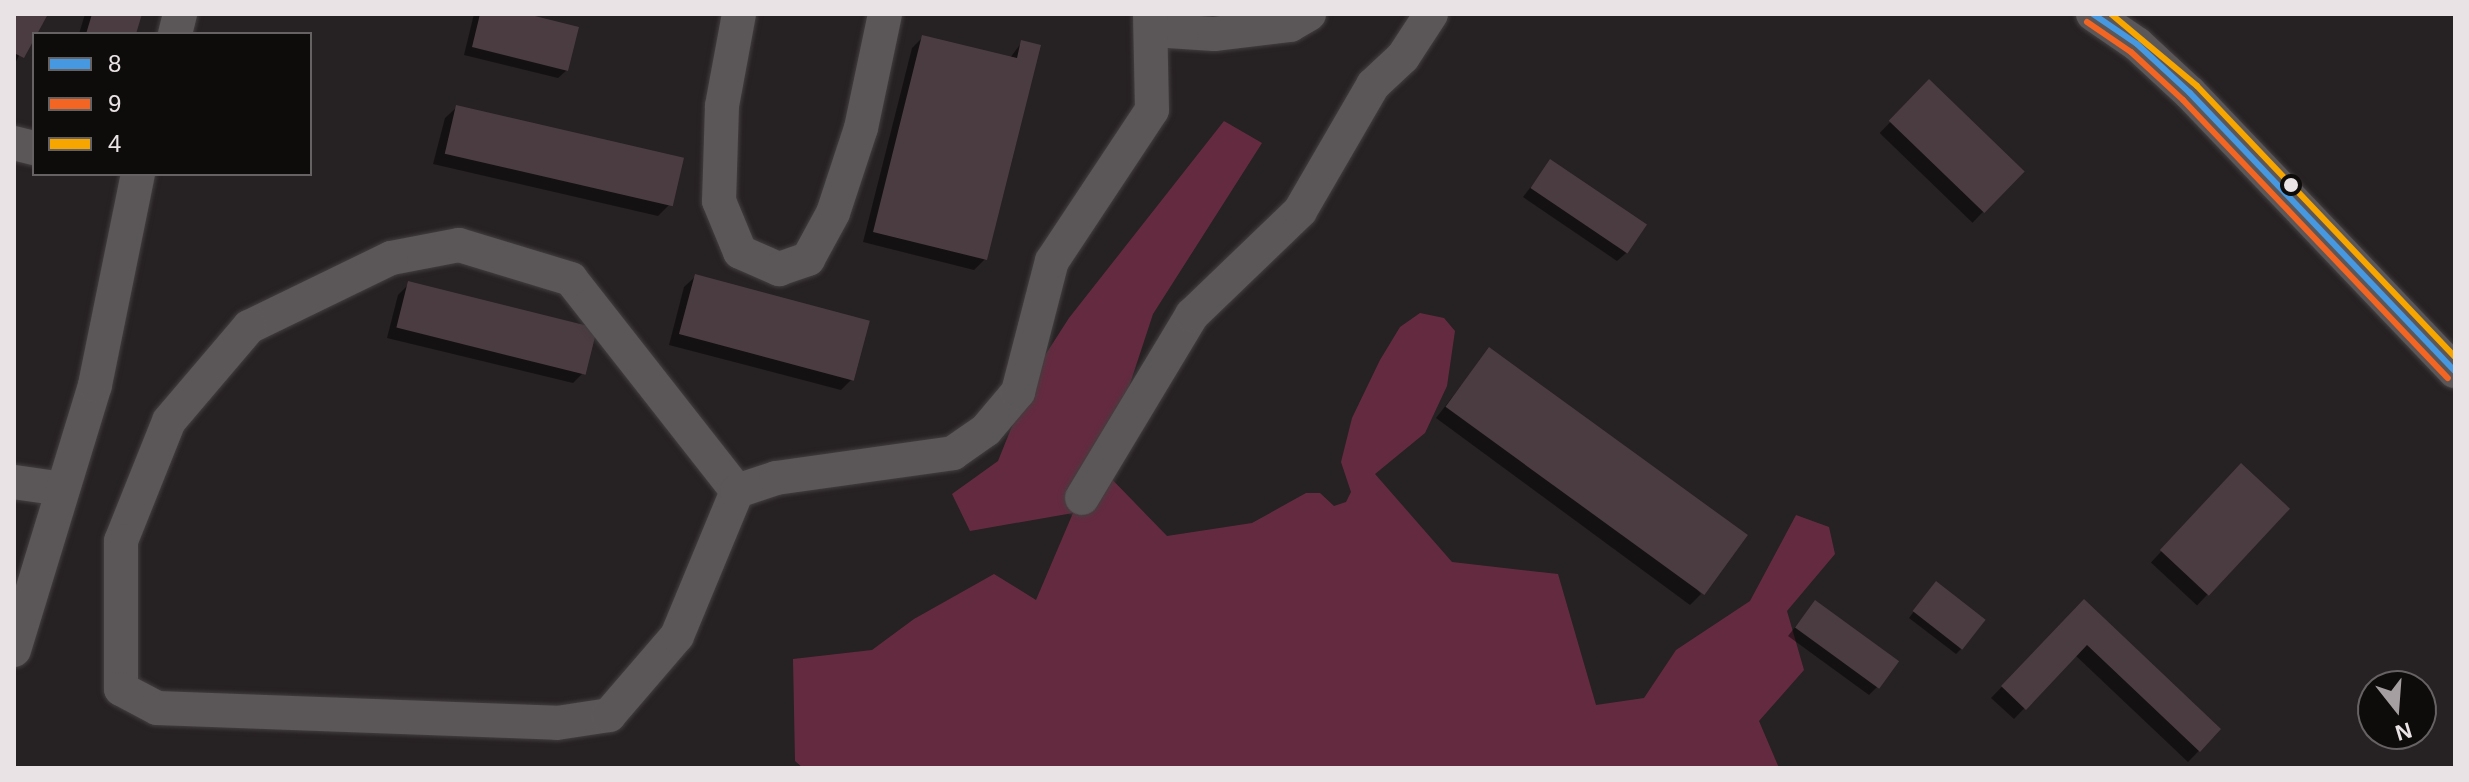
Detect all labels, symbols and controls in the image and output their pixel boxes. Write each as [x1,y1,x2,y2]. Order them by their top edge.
legend [32,32,312,176]
text: 8 [108,50,121,77]
text: 9 [108,90,121,117]
text: 4 [108,130,121,157]
unlabelled marker [2283,177,2299,193]
north arrow [2357,670,2437,750]
text: N [2392,717,2415,746]

